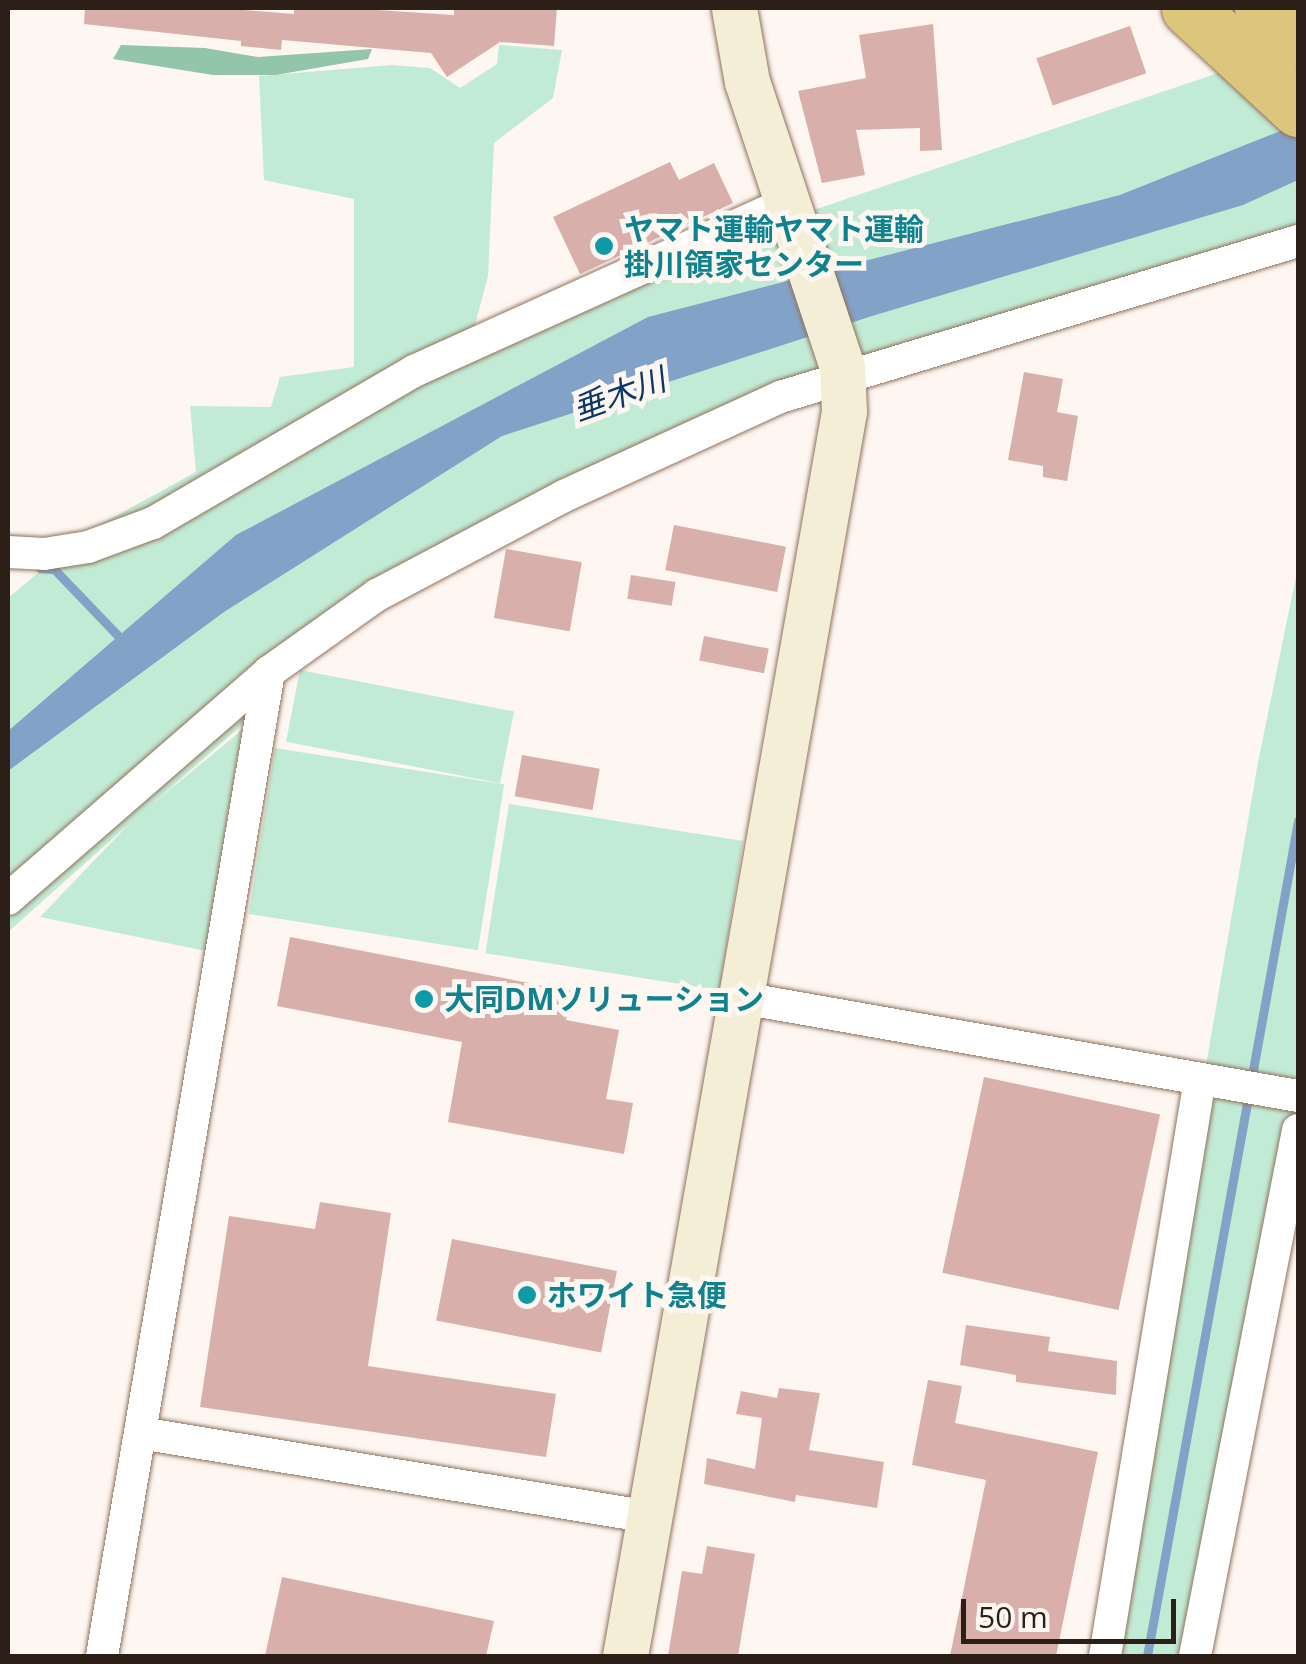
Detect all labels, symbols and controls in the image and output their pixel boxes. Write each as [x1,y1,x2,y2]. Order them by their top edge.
place label: ヤマト運輸ヤマト運輸 掛川領家センター [624,211,924,282]
marker: ヤマト運輸ヤマト運輸 掛川領家センター [593,235,615,257]
water label: 垂木川 [567,360,671,428]
place label: 大同DMソリューション [444,981,764,1017]
marker: 大同DMソリューション [413,988,435,1010]
place label: ホワイト急便 [547,1277,727,1313]
marker: ホワイト急便 [516,1284,538,1306]
scale bar [966,1579,1181,1641]
text: 50 m [978,1596,1048,1637]

